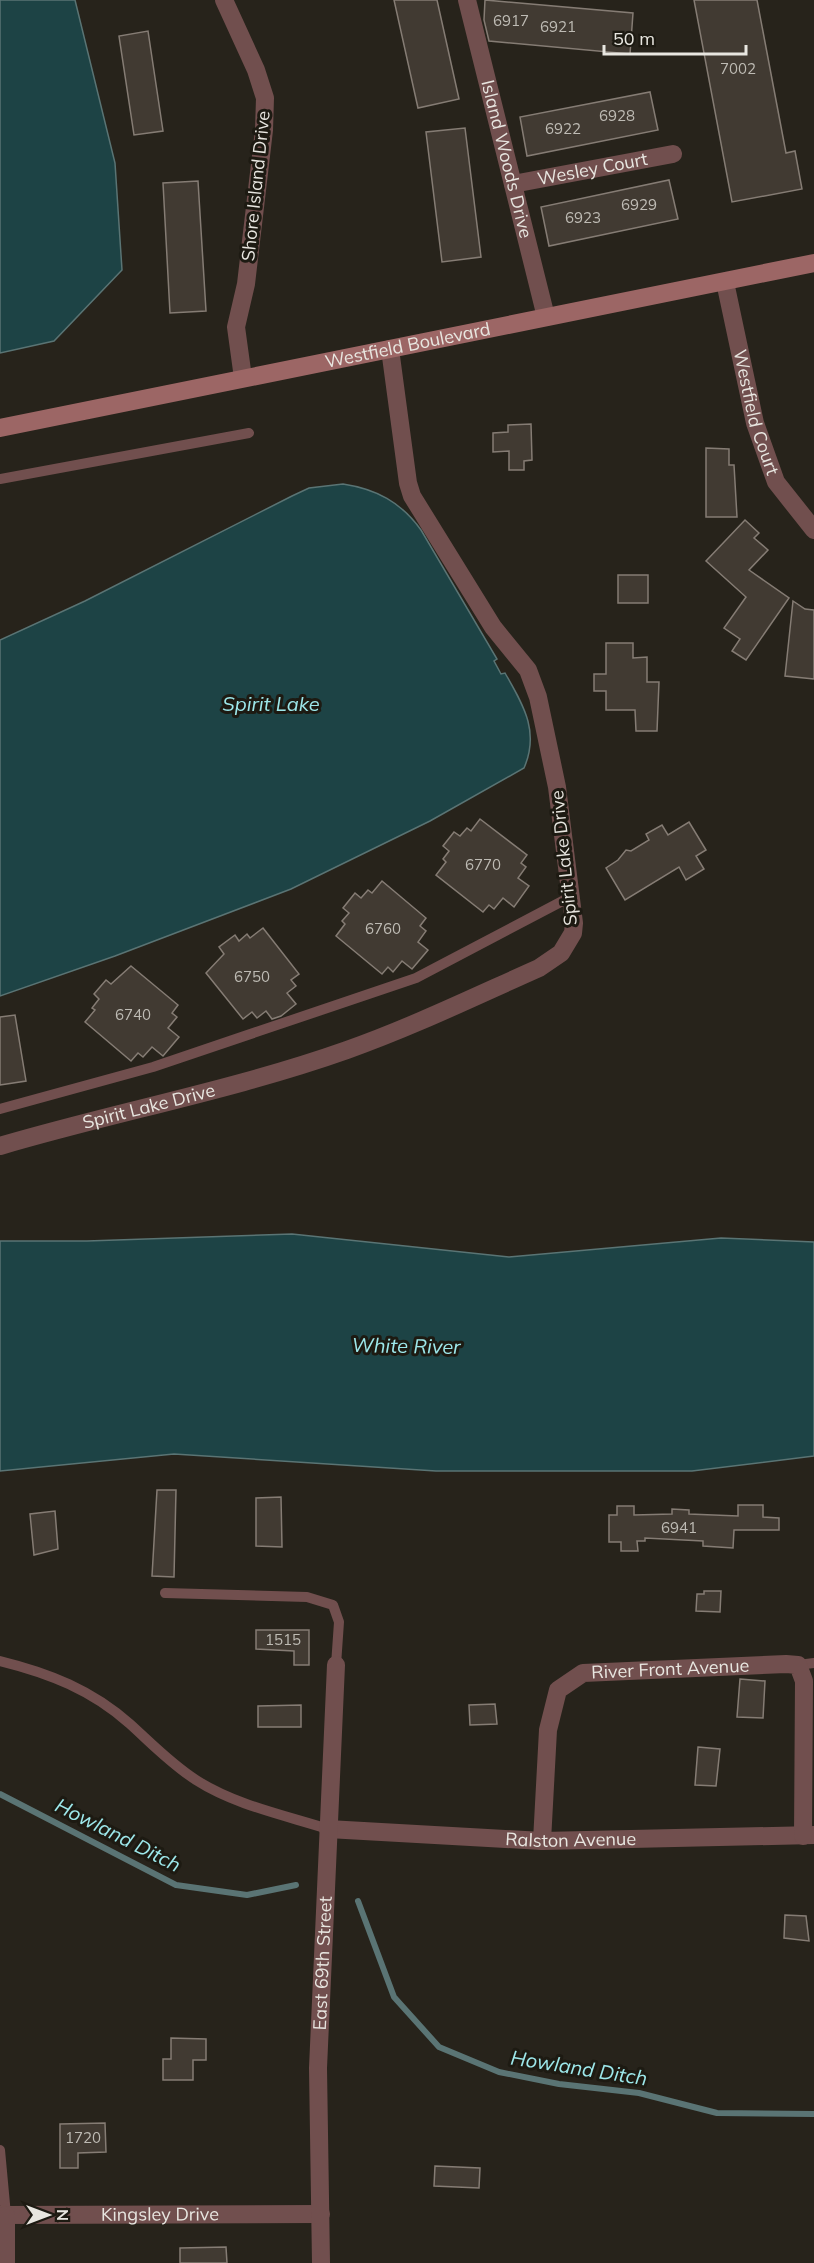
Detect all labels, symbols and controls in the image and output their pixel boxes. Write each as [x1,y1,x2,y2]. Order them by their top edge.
house number: 6917 [493,11,529,30]
house number: 6921 [540,17,576,36]
scale bar [604,18,746,56]
text: 50 m [613,27,655,50]
house number: 7002 [720,59,756,78]
street label: Island Woods Drive [476,77,538,241]
house number: 6928 [599,106,635,125]
street label: Shore Island Drive [236,110,275,262]
house number: 6922 [545,119,581,138]
street label: Wesley Court [536,147,650,190]
house number: 6929 [621,195,657,214]
house number: 6923 [565,208,601,227]
street label: Westfield Boulevard [323,317,492,373]
street label: Westfield Court [729,347,785,478]
water label: Spirit Lake [222,691,320,716]
street label: Spirit Lake Drive [545,789,582,927]
house number: 6770 [465,855,501,874]
house number: 6760 [365,919,401,938]
house number: 6750 [234,967,270,986]
house number: 6740 [115,1005,151,1024]
street label: Spirit Lake Drive [80,1078,218,1134]
water label: White River [351,1332,461,1359]
house number: 6941 [661,1518,697,1537]
house number: 1515 [265,1630,301,1649]
street label: River Front Avenue [591,1654,750,1684]
water label: Howland Ditch [51,1792,185,1877]
street label: Ralston Avenue [505,1827,636,1852]
street label: East 69th Street [308,1896,337,2031]
water label: Howland Ditch [509,2044,649,2091]
house number: 1720 [65,2128,101,2147]
north arrow [18,2185,78,2245]
street label: Kingsley Drive [101,2202,219,2226]
text: N [53,2209,73,2221]

